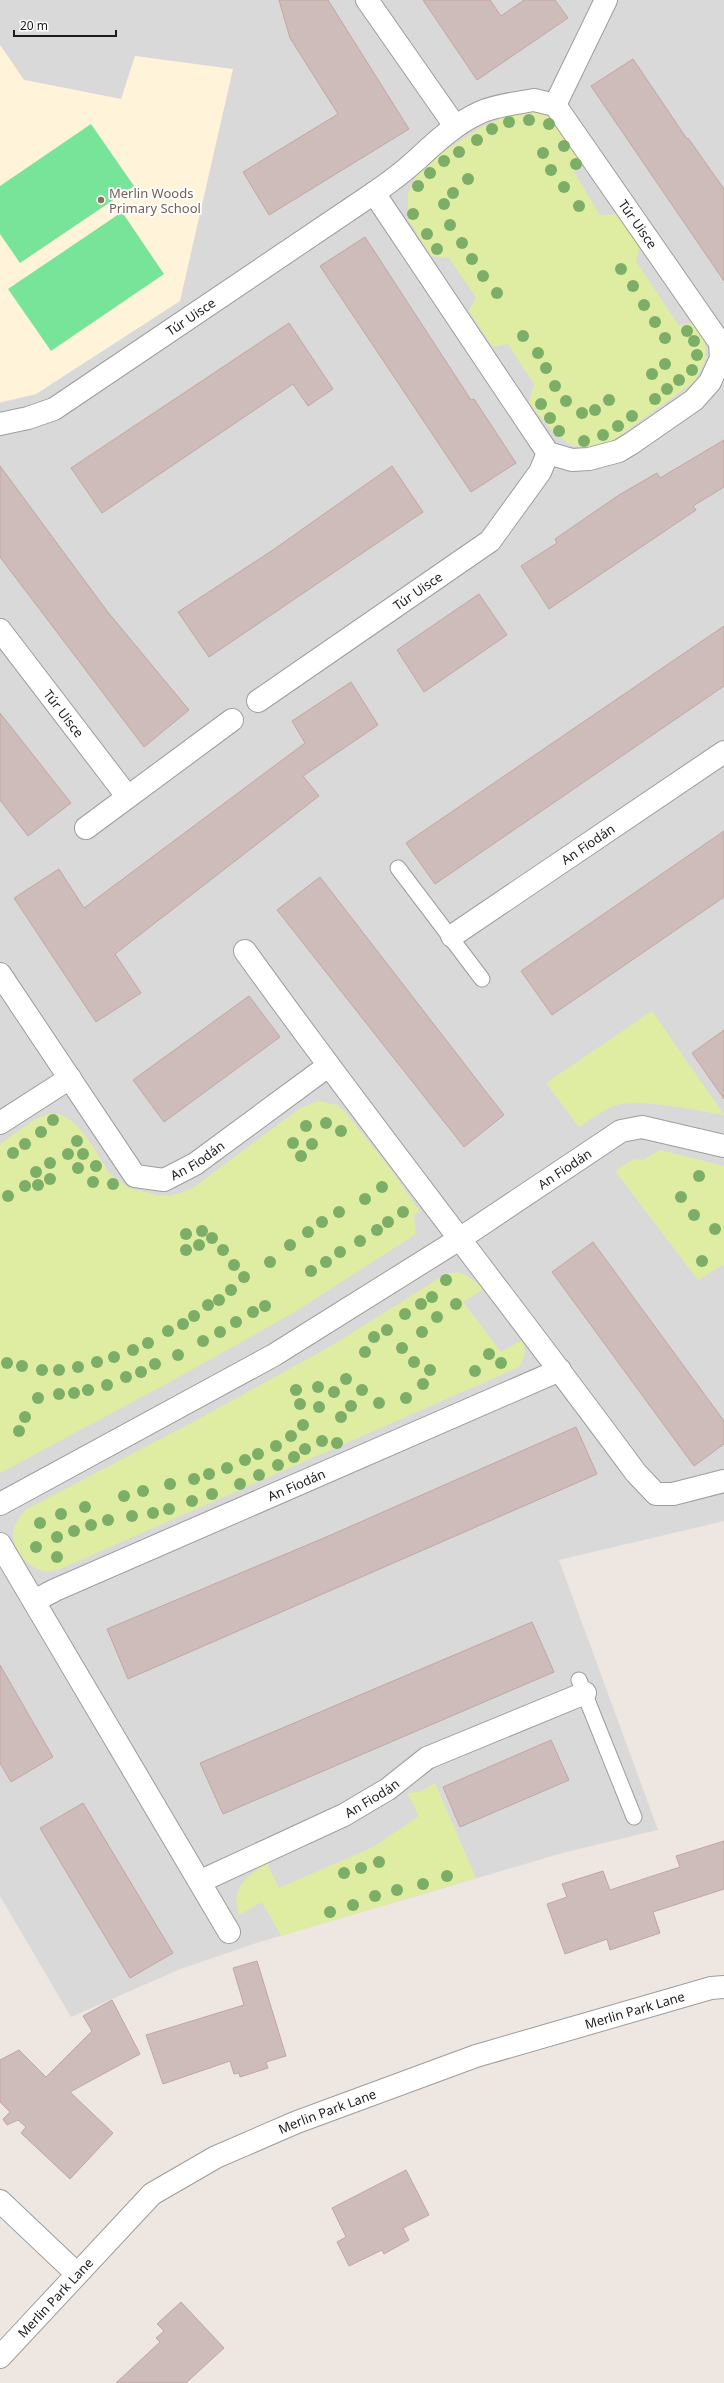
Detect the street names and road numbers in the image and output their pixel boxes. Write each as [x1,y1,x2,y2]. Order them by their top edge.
street label: Túr Uisce [615,196,661,252]
street label: Túr Uisce [162,294,219,340]
street label: Túr Uisce [390,568,446,614]
street label: Túr Uisce [40,686,88,741]
street label: An Fiodán [558,820,618,869]
street label: An Fiodán [167,1136,228,1184]
street label: An Fiodán [534,1144,595,1193]
street label: An Fiodán [265,1464,328,1505]
street label: An Fiodán [341,1775,403,1822]
street label: Merlin Park Lane [583,1987,687,2033]
street label: Merlin Park Lane [275,2085,378,2138]
street label: Merlin Park Lane [14,2254,97,2342]

